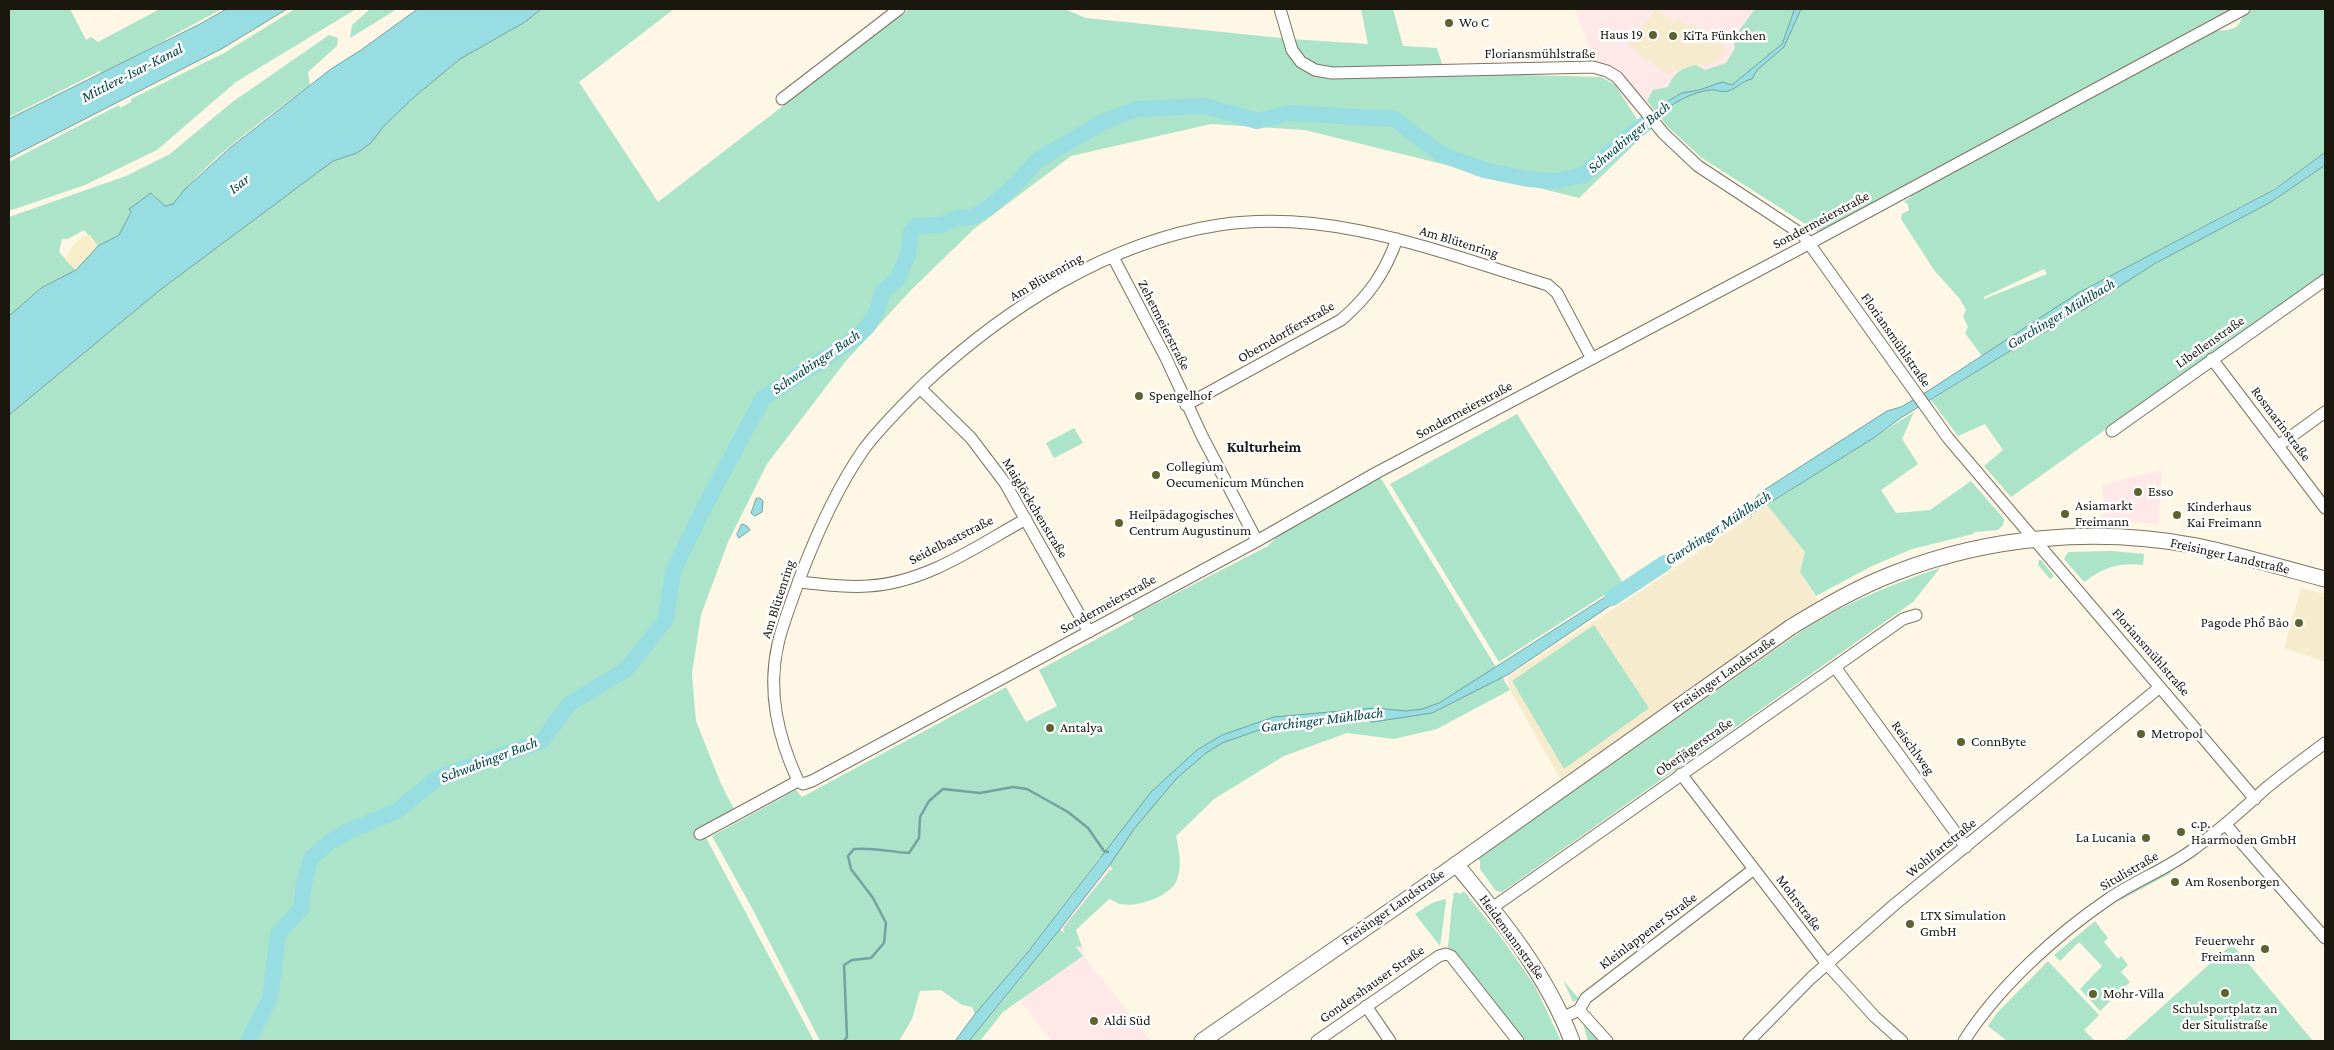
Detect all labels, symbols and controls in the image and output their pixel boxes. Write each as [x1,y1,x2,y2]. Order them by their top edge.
place label: Wo C [1459,15,1489,31]
marker: Wo C [1443,17,1455,29]
place label: Haus 19 [1600,27,1643,43]
place label: KiTa Fünkchen [1683,28,1766,44]
marker: Haus 19 [1647,29,1659,41]
marker: KiTa Fünkchen [1667,30,1679,42]
water label: Mittlere-Isar-Kanal [78,40,186,106]
street label: Floriansmühlstraße [1485,46,1595,62]
water label: Schwabinger Bach [1584,97,1674,177]
water label: Isar [225,170,253,198]
street label: Sondermeierstraße [1770,187,1872,253]
street label: Am Blütenring [1417,222,1501,262]
street label: Am Blütenring [1006,249,1086,305]
water label: Garchinger Mühlbach [2004,275,2118,353]
street label: Zehetmeierstraße [1134,277,1194,373]
street label: Floriansmühlstraße [1857,290,1935,390]
street label: Oberndorfferstraße [1235,297,1337,367]
street label: Libellenstraße [2172,312,2248,372]
water label: Schwabinger Bach [769,326,863,398]
street label: Sondermeierstraße [1413,377,1515,443]
street label: Rosmarinstraße [2247,383,2315,465]
place label: Spengelhof [1149,388,1212,404]
marker: Spengelhof [1133,390,1145,402]
district label: Kulturheim [1227,438,1301,456]
street label: Maiglöckchenstraße [999,455,1071,561]
place label: Collegium Oecumenicum München [1166,459,1304,492]
marker: Collegium Oecumenicum München [1150,469,1162,481]
place label: Esso [2148,484,2174,500]
marker: Esso [2132,486,2144,498]
water label: Garchinger Mühlbach [1662,487,1774,569]
place label: Asiamarkt Freimann [2075,498,2133,530]
place label: Kinderhaus Kai Freimann [2187,499,2262,532]
place label: Heilpädagogisches Centrum Augustinum [1129,507,1251,540]
marker: Asiamarkt Freimann [2059,508,2071,520]
marker: Kinderhaus Kai Freimann [2171,509,2183,521]
street label: Seidelbaststraße [906,512,996,568]
marker: Heilpädagogisches Centrum Augustinum [1113,517,1125,529]
street label: Freisinger Landstraße [2169,534,2291,578]
street label: Am Blütenring [757,558,799,640]
street label: Sondermeierstraße [1057,571,1159,637]
street label: Floriansmühlstraße [2108,605,2194,699]
place label: Pagode Phổ Bảo [2201,615,2289,631]
marker: Pagode Phổ Bảo [2293,617,2305,629]
street label: Freisinger Landstraße [1669,632,1779,716]
water label: Garchinger Mühlbach [1260,704,1384,736]
street label: Oberjägerstraße [1652,714,1736,780]
street label: Reischlweg [1888,718,1938,778]
place label: Antalya [1060,720,1103,736]
marker: Antalya [1044,722,1056,734]
place label: Metropol [2151,726,2203,742]
marker: Metropol [2135,728,2147,740]
water label: Schwabinger Bach [438,733,540,787]
place label: ConnByte [1971,734,2026,750]
marker: ConnByte [1955,736,1967,748]
street label: Wohlfartstraße [1902,814,1980,882]
place label: c.p. Haarmoden GmbH [2191,816,2296,849]
marker: c.p. Haarmoden GmbH [2175,826,2187,838]
place label: La Lucania [2076,830,2136,846]
marker: La Lucania [2140,832,2152,844]
street label: Situlistraße [2097,848,2161,894]
street label: Freisinger Landstraße [1338,865,1448,949]
street label: Mohrstraße [1772,871,1826,935]
place label: Am Rosenborgen [2185,874,2280,890]
marker: Am Rosenborgen [2169,876,2181,888]
street label: Kleinlappener Straße [1596,889,1700,973]
street label: Heidemannstraße [1476,891,1548,983]
place label: LTX Simulation GmbH [1920,908,2006,940]
marker: LTX Simulation GmbH [1904,918,1916,930]
place label: Feuerwehr Freimann [2195,933,2255,966]
street label: Gondershauser Straße [1316,941,1428,1027]
marker: Feuerwehr Freimann [2259,943,2271,955]
place label: Mohr-Villa [2103,986,2164,1002]
marker: Schulsportplatz an der Situlistraße [2219,987,2231,999]
marker: Mohr-Villa [2087,988,2099,1000]
place label: Schulsportplatz an der Situlistraße [2173,1001,2277,1034]
place label: Aldi Süd [1104,1013,1151,1029]
marker: Aldi Süd [1088,1015,1100,1027]

